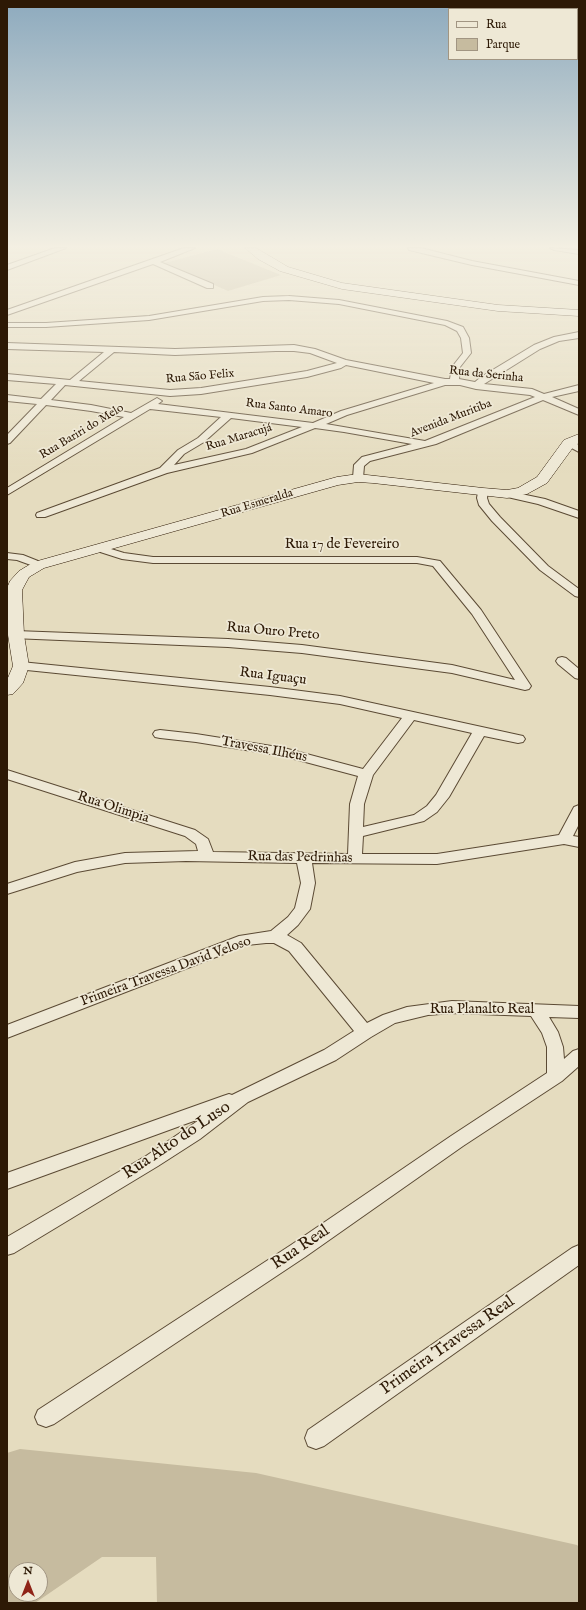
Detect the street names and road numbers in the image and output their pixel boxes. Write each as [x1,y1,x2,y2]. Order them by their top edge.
street label: Rua da Serinha [448,364,524,386]
street label: Rua São Felix [165,367,235,387]
street label: Rua Santo Amaro [245,397,333,421]
street label: Avenida Muritiba [408,397,494,441]
street label: Rua Bariri do Melo [37,401,127,463]
street label: Rua Maracujá [204,421,274,455]
street label: Rua Esmeralda [219,486,295,522]
street label: Rua 17 de Fevereiro [285,537,399,553]
street label: Rua Ouro Preto [226,620,320,644]
street label: Rua Iguaçu [239,665,307,689]
street label: Travessa Ilhéus [219,733,309,767]
street label: Rua Olimpia [75,789,151,827]
street label: Rua das Pedrinhas [247,849,353,867]
street label: Primeira Travessa David Veloso [79,933,253,1011]
street label: Rua Planalto Real [430,1002,534,1018]
street label: Rua Alto do Luso [119,1097,235,1185]
street label: Rua Real [268,1221,334,1275]
street label: Primeira Travessa Real [377,1292,519,1400]

